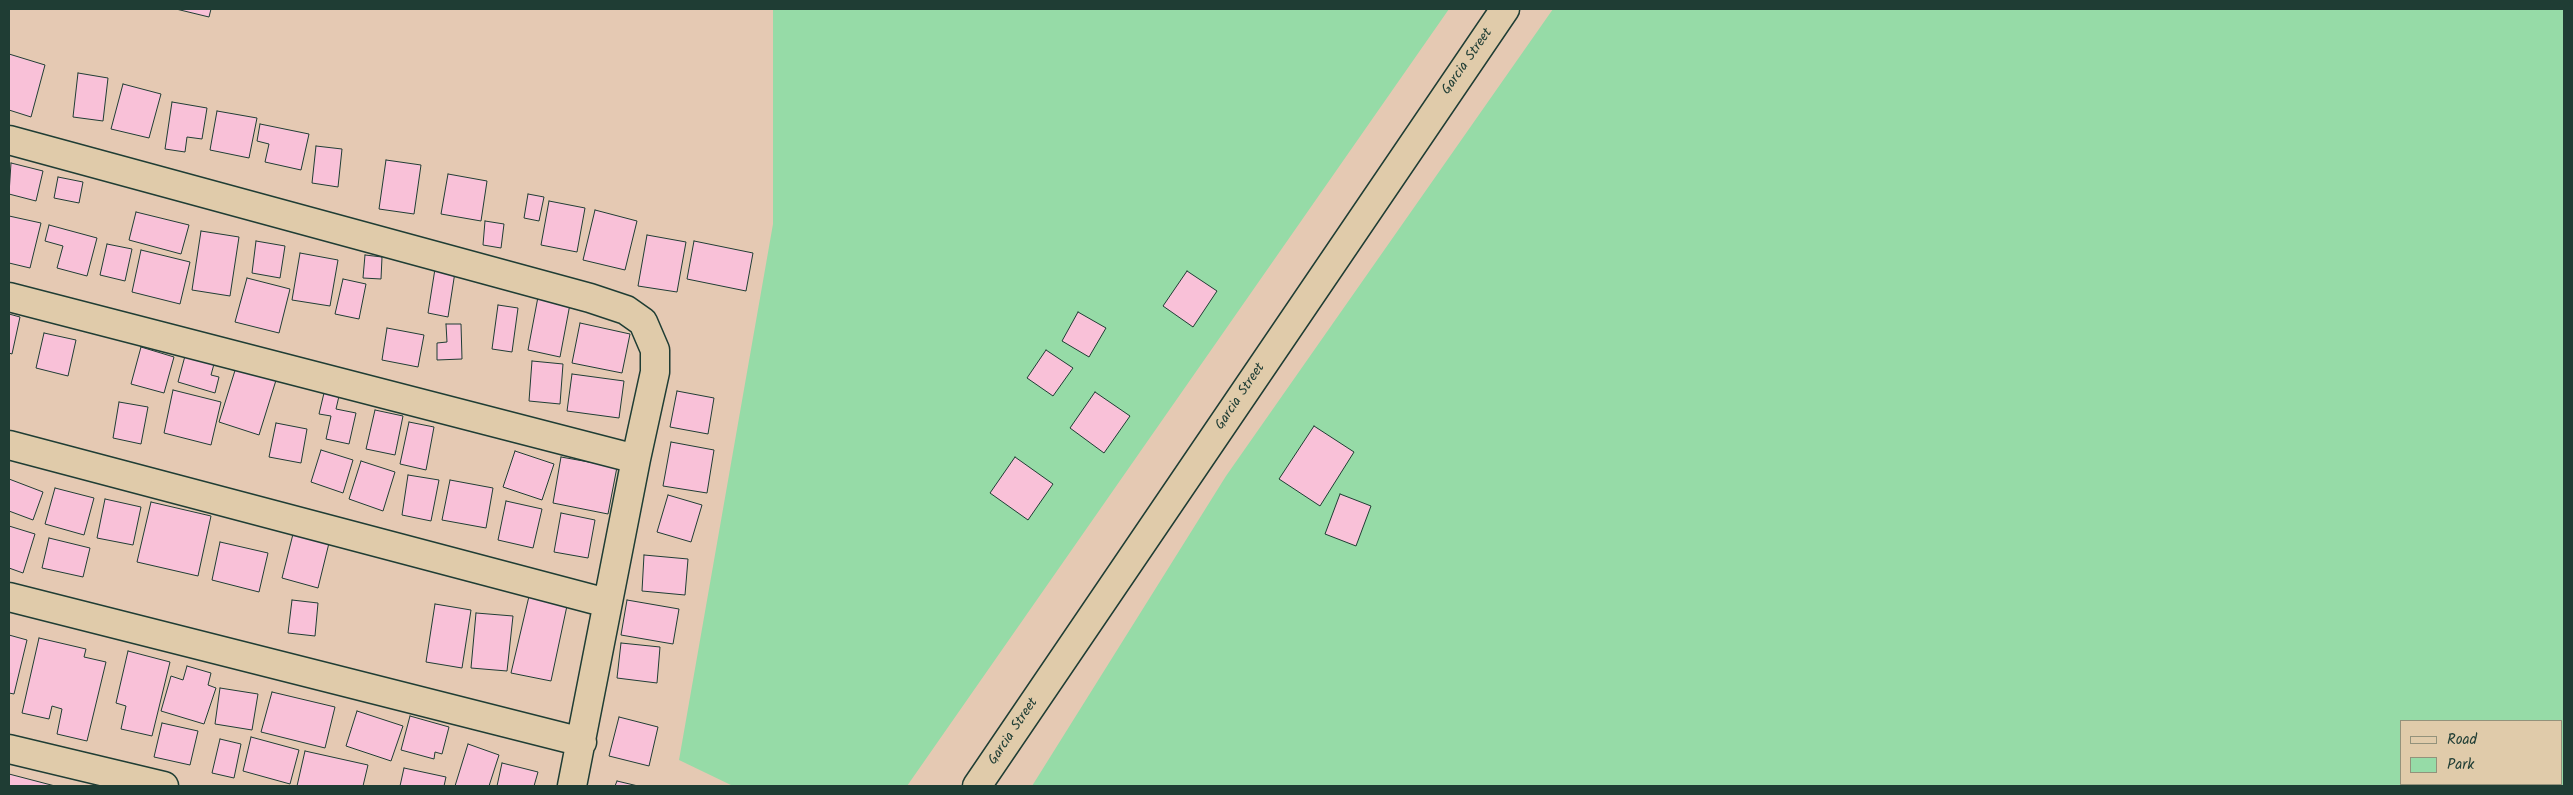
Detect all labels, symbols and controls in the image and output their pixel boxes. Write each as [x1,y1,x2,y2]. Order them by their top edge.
street label: Garcia Street [1439,26,1497,98]
street label: Garcia Street [1213,360,1269,434]
street label: Garcia Street [986,695,1042,769]
legend [2400,720,2563,785]
text: Road [2447,728,2477,752]
text: Park [2447,753,2474,777]

